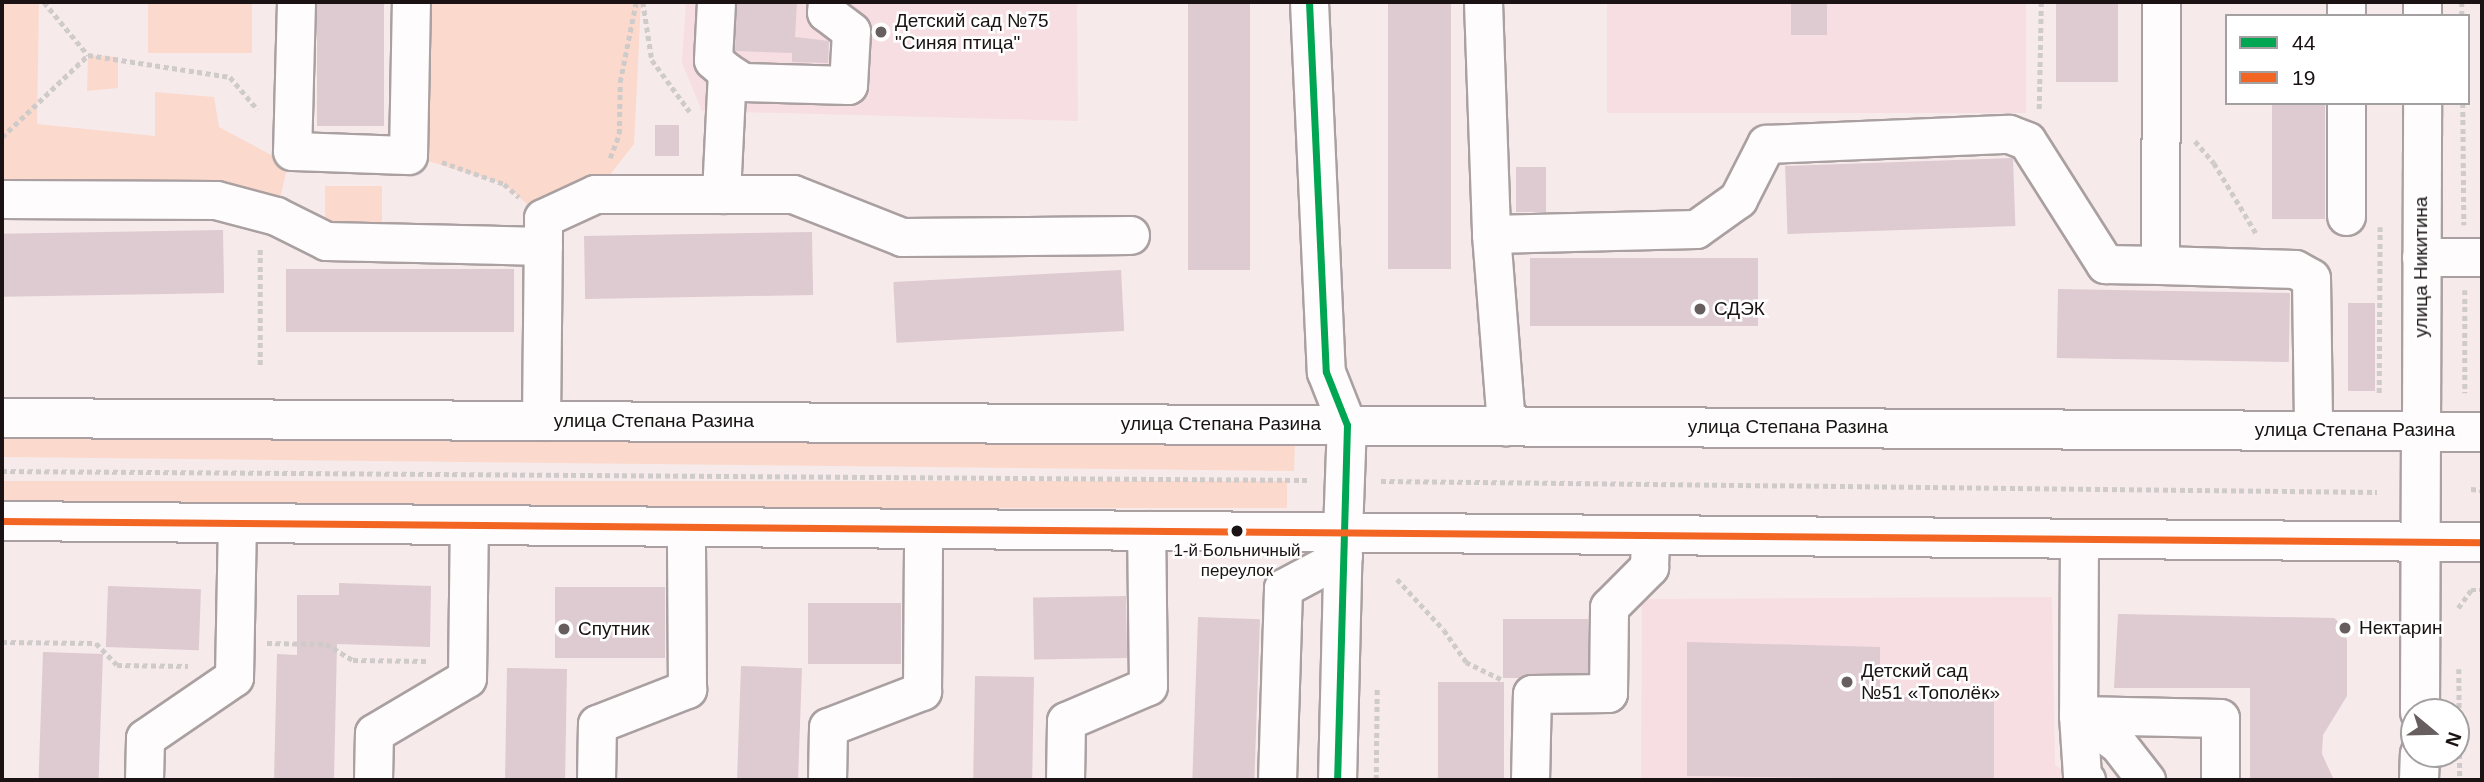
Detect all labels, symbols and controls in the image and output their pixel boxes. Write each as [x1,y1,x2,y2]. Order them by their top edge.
place label: Детский сад №75 "Синяя птица" [895,10,1049,54]
legend [2225,14,2470,105]
marker: Детский сад №75 "Синяя птица" [873,24,889,40]
text: 44 [2292,31,2315,54]
text: 19 [2292,66,2315,89]
street label: улица Никитина [2410,196,2432,338]
place label: СДЭК [1714,298,1765,320]
marker: СДЭК [1692,301,1708,317]
street label: улица Степана Разина [554,410,754,432]
street label: улица Степана Разина [1121,413,1321,435]
street label: улица Степана Разина [1688,416,1888,438]
street label: улица Степана Разина [2255,419,2455,441]
marker: 1-й Больничный переулок [1230,524,1244,538]
place label: 1-й Больничный переулок [1173,541,1301,581]
place label: Нектарин [2359,617,2443,639]
place label: Спутник [578,618,650,640]
marker: Нектарин [2337,620,2353,636]
marker: Спутник [556,621,572,637]
place label: Детский сад №51 «Тополёк» [1861,660,2000,704]
marker: Детский сад №51 «Тополёк» [1839,674,1855,690]
north arrow [2400,698,2470,768]
text: N [2441,729,2466,749]

